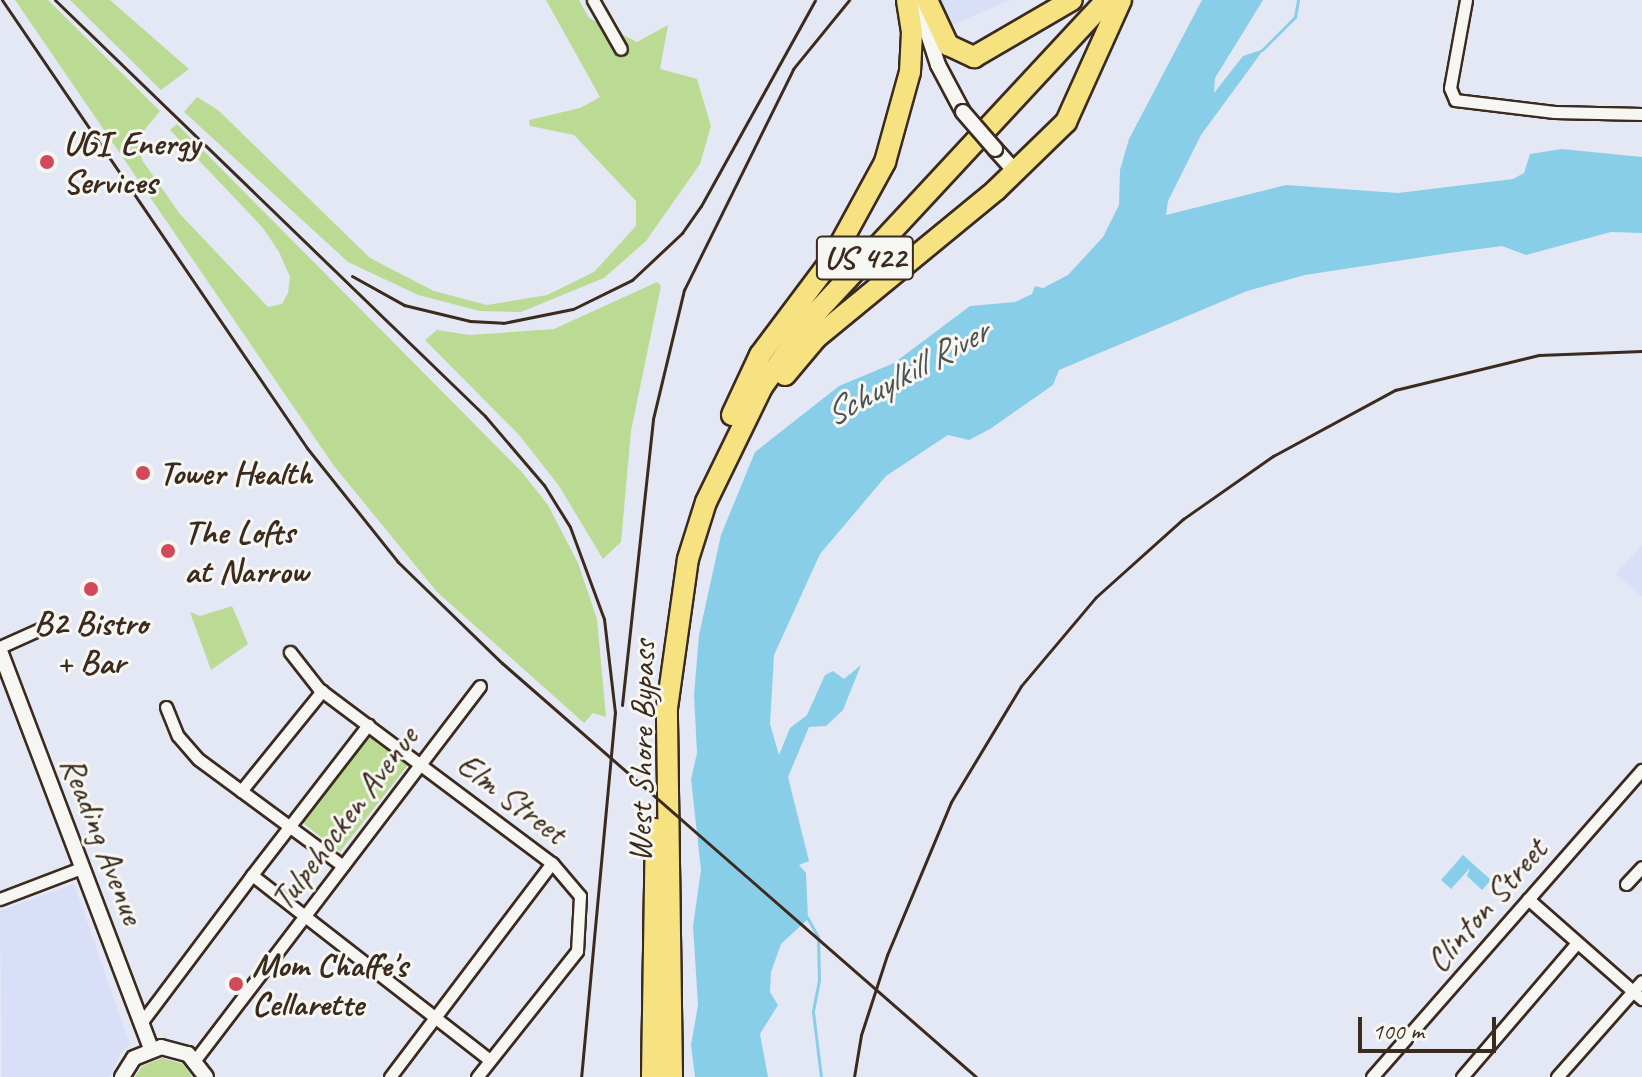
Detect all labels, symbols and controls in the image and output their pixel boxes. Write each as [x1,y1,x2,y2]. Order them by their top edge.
place label: UGI Energy Services [63,122,200,202]
marker: UGI Energy Services [38,153,56,171]
road number: US 422 [815,230,915,286]
water label: Schuylkill River [816,310,996,436]
place label: Tower Health [159,453,311,493]
marker: Tower Health [134,464,152,482]
place label: The Lofts at Narrow [184,511,309,590]
marker: The Lofts at Narrow [159,542,177,560]
marker: B2 Bistro + Bar [82,580,100,598]
place label: B2 Bistro + Bar [34,602,148,682]
street label: West Shore Bypass [619,639,663,863]
street label: Tulpehocken Avenue [262,718,426,918]
street label: Elm Street [449,744,575,852]
street label: Reading Avenue [52,751,154,929]
street label: Clinton Street [1417,830,1555,980]
place label: Mom Chaffe's Cellarette [252,944,408,1024]
marker: Mom Chaffe's Cellarette [227,975,245,993]
scale bar [1362,1001,1500,1051]
text: 100 m [1372,1016,1424,1046]

